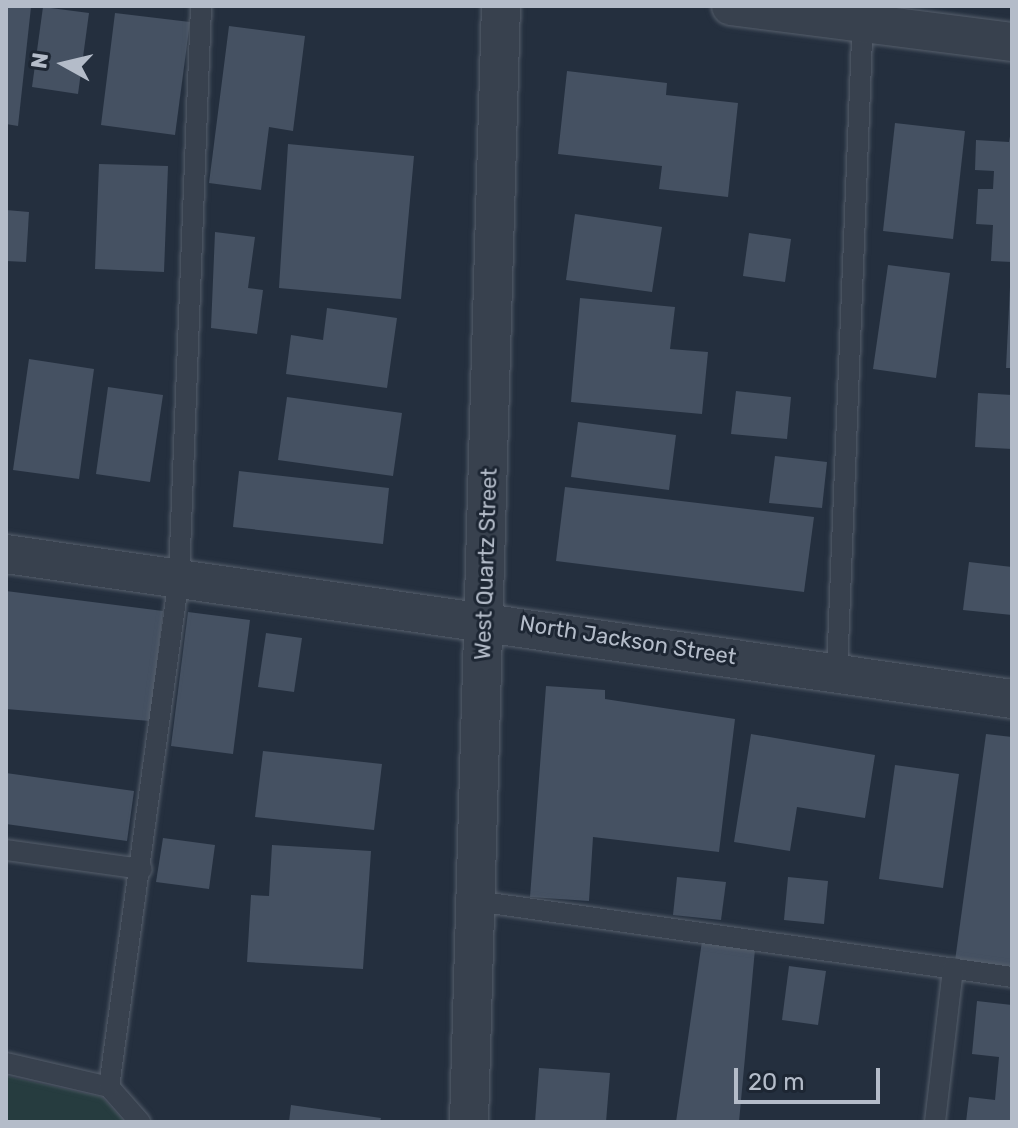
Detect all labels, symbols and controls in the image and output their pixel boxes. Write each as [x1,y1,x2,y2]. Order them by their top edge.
north arrow [24,24,104,104]
text: N [25,51,54,70]
street label: West Quartz Street [469,468,503,660]
street label: North Jackson Street [518,610,738,670]
scale bar [738,1052,884,1102]
text: 20 m [748,1068,805,1096]

